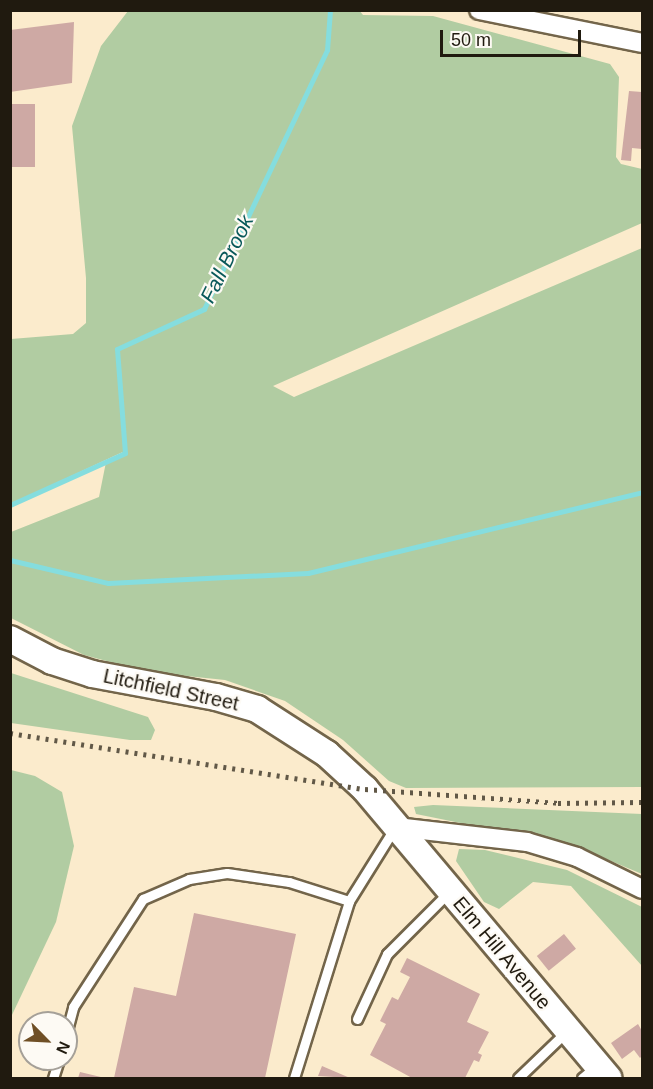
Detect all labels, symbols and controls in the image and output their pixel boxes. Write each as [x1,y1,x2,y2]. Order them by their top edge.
scale bar [443,18,584,56]
text: 50 m [451,30,491,50]
water label: Fall Brook [195,211,259,307]
street label: Litchfield Street [101,664,241,716]
street label: Elm Hill Avenue [448,891,556,1015]
north arrow [18,1011,78,1071]
text: N [53,1039,73,1056]

